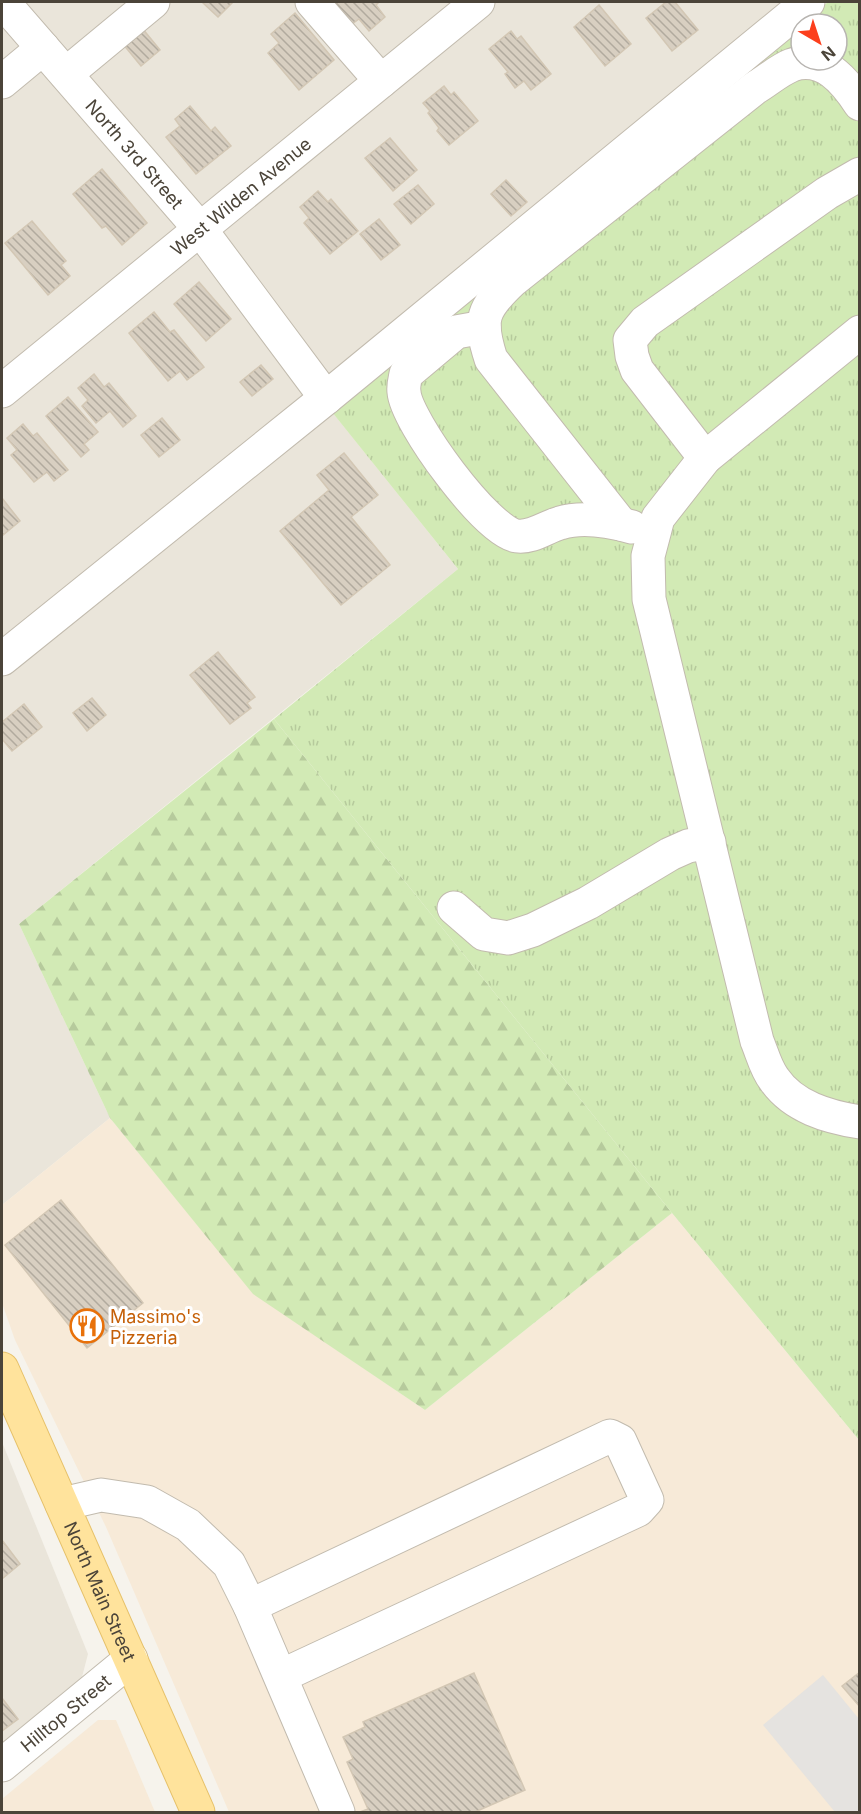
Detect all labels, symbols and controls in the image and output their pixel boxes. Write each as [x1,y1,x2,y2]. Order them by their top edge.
north arrow [789,12,849,72]
text: N [817,42,839,65]
street label: North 3rd Street [82,95,188,213]
street label: West Wilden Avenue [166,133,315,260]
place label: Massimo's Pizzeria [110,1306,201,1348]
restaurant icon: Massimo's Pizzeria [69,1308,105,1344]
street label: North Main Street [60,1518,140,1664]
street label: Hilltop Street [16,1670,115,1756]

